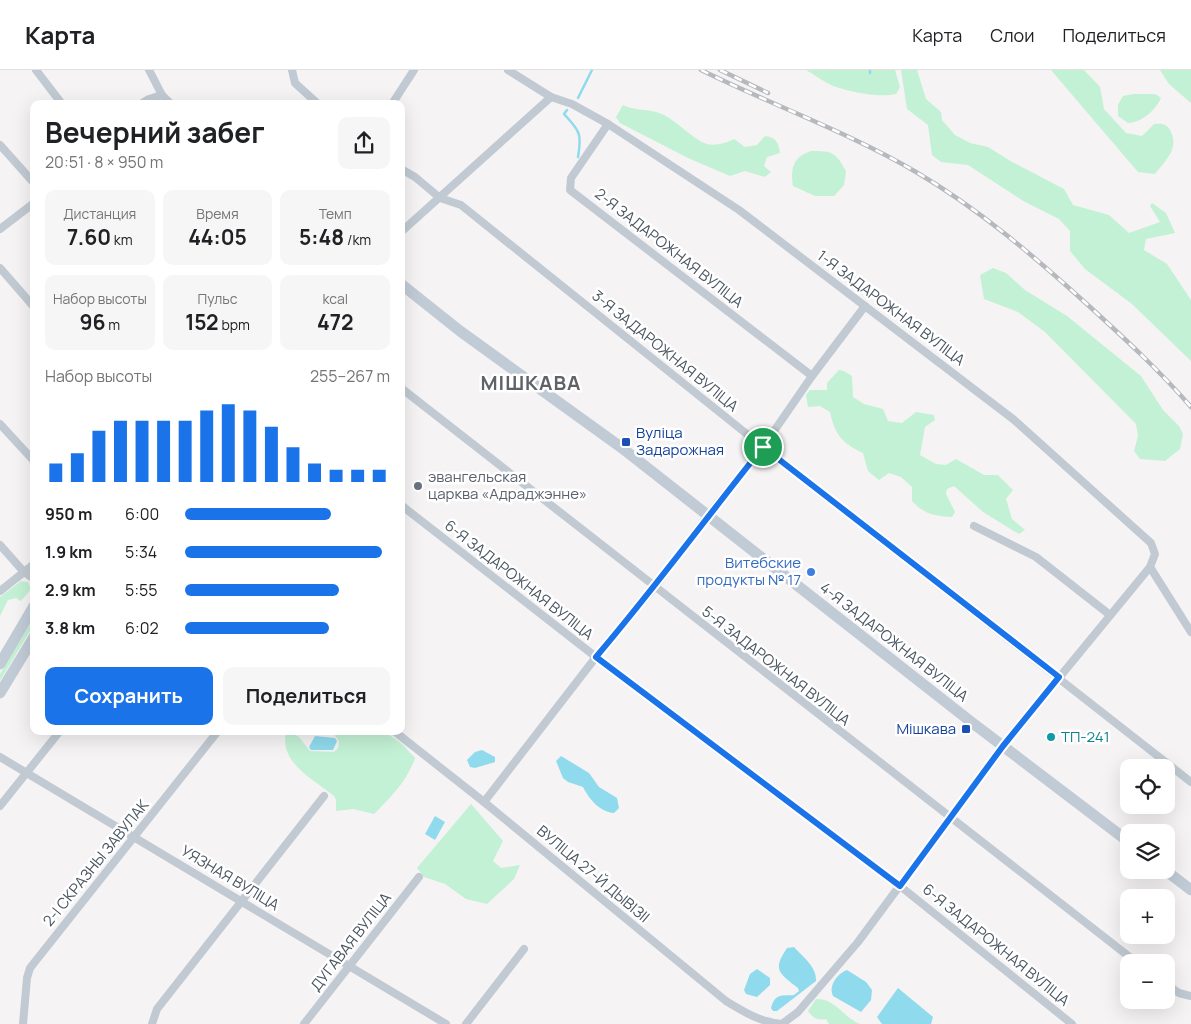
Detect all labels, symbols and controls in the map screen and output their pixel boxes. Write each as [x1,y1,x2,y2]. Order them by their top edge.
text: Карта [25,18,95,51]
text: Карта [912,23,962,47]
text: Слои [990,23,1034,47]
text: Поделиться [1062,23,1166,47]
text: Вечерний забег [45,113,265,151]
button: share [338,117,390,169]
text: 20:51 · 8 × 950 m [45,151,163,173]
street label: 2-Я ЗАДАРОЖНАЯ ВУЛІЦА [591,183,748,312]
text: Дистанция [63,204,136,223]
text: Время [196,204,239,223]
text: Темп [319,204,352,223]
text: 7.60 [67,223,111,251]
text: 44:05 [188,223,247,251]
text: 5:48 [299,223,344,251]
text: km [111,230,133,249]
text: /km [344,230,371,249]
street label: 1-Я ЗАДАРОЖНАЯ ВУЛІЦА [813,245,970,371]
street label: 3-Я ЗАДАРОЖНАЯ ВУЛІЦА [588,285,743,417]
text: Набор высоты [53,289,147,308]
text: Пульс [197,289,238,308]
text: kcal [322,289,348,308]
text: 96 [79,308,106,336]
text: 152 [185,308,219,336]
text: 472 [317,308,353,336]
text: m [106,315,120,334]
text: bpm [219,315,250,334]
text: Набор высоты [45,365,152,387]
text: 255–267 m [310,365,390,387]
district label: МІШКАВА [480,369,582,396]
place label: Вуліца Задарожная [636,422,724,460]
pin [742,426,784,468]
icon: arrive [749,433,777,461]
marker: Вуліца Задарожная [620,436,632,448]
place label: эвангельская царква «Адраджэнне» [428,466,587,504]
marker: эвангельская царква «Адраджэнне» [412,480,424,492]
text: 950 m [45,503,92,525]
text: 6:00 [125,503,159,525]
street label: 6-Я ЗАДАРОЖНАЯ ВУЛІЦА [440,515,599,645]
text: 1.9 km [45,541,92,563]
text: 5:34 [125,541,157,563]
place label: Витебские продукты № 17 [697,552,801,590]
marker: Витебские продукты № 17 [805,566,817,578]
street label: 4-Я ЗАДАРОЖНАЯ ВУЛІЦА [816,577,973,707]
text: 2.9 km [45,579,96,601]
text: 5:55 [125,579,158,601]
street label: 5-Я ЗАДАРОЖНАЯ ВУЛІЦА [698,601,855,731]
text: 3.8 km [45,617,95,639]
text: 6:02 [125,617,159,639]
button: Сохранить [45,667,213,725]
button: Поделиться [223,667,390,725]
place label: Мішкава [896,718,956,739]
marker: Мішкава [960,723,972,735]
place label: ТП-241 [1061,726,1110,747]
marker: ТП-241 [1045,731,1057,743]
map controls [1120,759,1175,1009]
button: locate [1120,759,1175,814]
street label: 2-І СКРАЗНЫ ЗАВУЛАК [38,795,153,930]
street label: ВУЛІЦА 27-Й ДЫВІЗІІ [532,820,654,927]
button: layers [1120,824,1175,879]
street label: УЯЗНАЯ ВУЛІЦА [177,840,284,915]
street label: 6-Я ЗАДАРОЖНАЯ ВУЛІЦА [918,879,1075,1011]
street label: ДУГАВАЯ ВУЛІЦА [305,888,396,995]
button: + [1120,889,1175,944]
button: − [1120,954,1175,1009]

